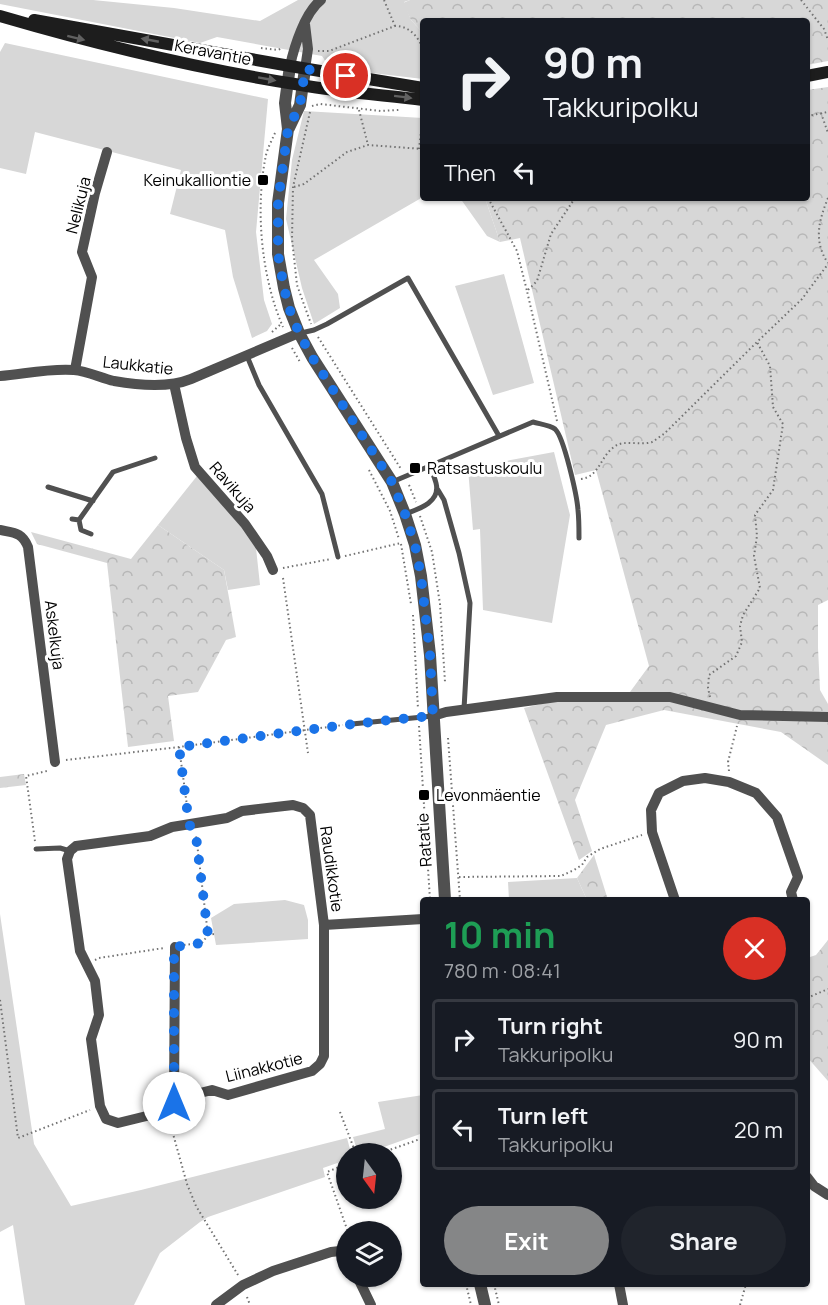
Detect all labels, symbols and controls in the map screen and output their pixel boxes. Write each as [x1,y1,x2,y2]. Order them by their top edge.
one-way arrow [67,33,86,43]
text: 90 m [543,33,643,91]
street label: Keravantie [173,34,253,70]
one-way arrow [140,35,159,44]
icon: right [444,42,522,120]
pin [320,50,371,101]
icon: arrive [329,59,362,92]
one-way arrow [257,75,276,84]
text: Takkuripolku [543,88,699,125]
one-way arrow [394,93,413,102]
icon: left [508,156,541,189]
text: Then [444,158,496,188]
place label: Keinukalliontie [144,169,251,191]
marker: Keinukalliontie [256,173,270,187]
street label: Nelikuja [60,174,96,236]
street label: Laukkatie [102,350,174,380]
street label: Ravikuja [205,457,261,517]
place label: Ratsastuskoulu [427,457,542,479]
marker: Ratsastuskoulu [408,461,422,475]
street label: Askelkuja [40,599,70,671]
place label: Levonmäentie [436,784,541,806]
marker: Levonmäentie [417,788,431,802]
street label: Ratatie [411,812,437,868]
street label: Raudikkotie [315,825,349,913]
text: 10 min [444,910,556,959]
button: close [723,917,786,980]
text: 780 m · 08:41 [444,957,561,984]
text: Turn right [498,1011,603,1041]
icon: right [447,1023,480,1056]
text: 90 m [733,1025,783,1055]
text: Takkuripolku [498,1041,613,1068]
street label: Liinakkotie [223,1047,305,1087]
position arrow [142,1071,206,1135]
text: Turn left [498,1101,588,1131]
icon: left [447,1113,480,1146]
text: 20 m [734,1115,783,1145]
text: Takkuripolku [498,1131,613,1158]
north arrow [336,1143,402,1209]
map controls [336,1143,402,1287]
button: Exit [444,1206,609,1275]
button: Share [621,1206,786,1275]
button: layers [336,1221,402,1287]

